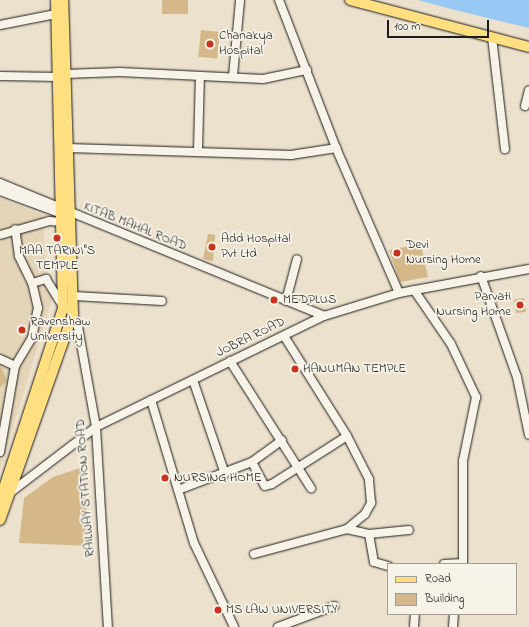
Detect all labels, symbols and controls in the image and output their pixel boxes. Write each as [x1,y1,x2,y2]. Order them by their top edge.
scale bar [389,12,491,38]
text: 100 m [394,18,421,36]
place label: Chanakya Hospital [219,29,273,60]
marker: Chanakya Hospital [204,38,216,50]
street label: KITAB MAHAL ROAD [81,199,189,255]
place label: Add Hospital Pvt Ltd [221,232,291,263]
marker: MAA TARINI"S TEMPLE [52,233,62,243]
place label: Devi Nursing Home [406,238,481,269]
marker: Add Hospital Pvt Ltd [206,241,218,253]
place label: MAA TARINI"S TEMPLE [19,244,95,275]
marker: Devi Nursing Home [391,247,403,259]
place label: Parvati Nursing Home [436,290,511,321]
place label: MEDPLUS [283,292,336,308]
marker: MEDPLUS [268,294,280,306]
marker: Parvati Nursing Home [514,299,526,311]
place label: Ravenshaw University [30,315,90,346]
street label: JOBRA ROAD [214,315,288,361]
marker: Ravenshaw University [17,325,27,335]
place label: HANUMAN TEMPLE [303,361,406,377]
marker: HANUMAN TEMPLE [290,364,300,374]
street label: RAILWAY STATION ROAD [73,418,99,558]
place label: NURSING HOME [174,470,262,486]
marker: NURSING HOME [159,472,171,484]
legend [387,563,517,615]
text: Road [425,570,451,588]
text: Building [425,590,464,608]
place label: MS LAW UNIVERSITY [226,602,338,618]
marker: MS LAW UNIVERSITY [213,605,223,615]

